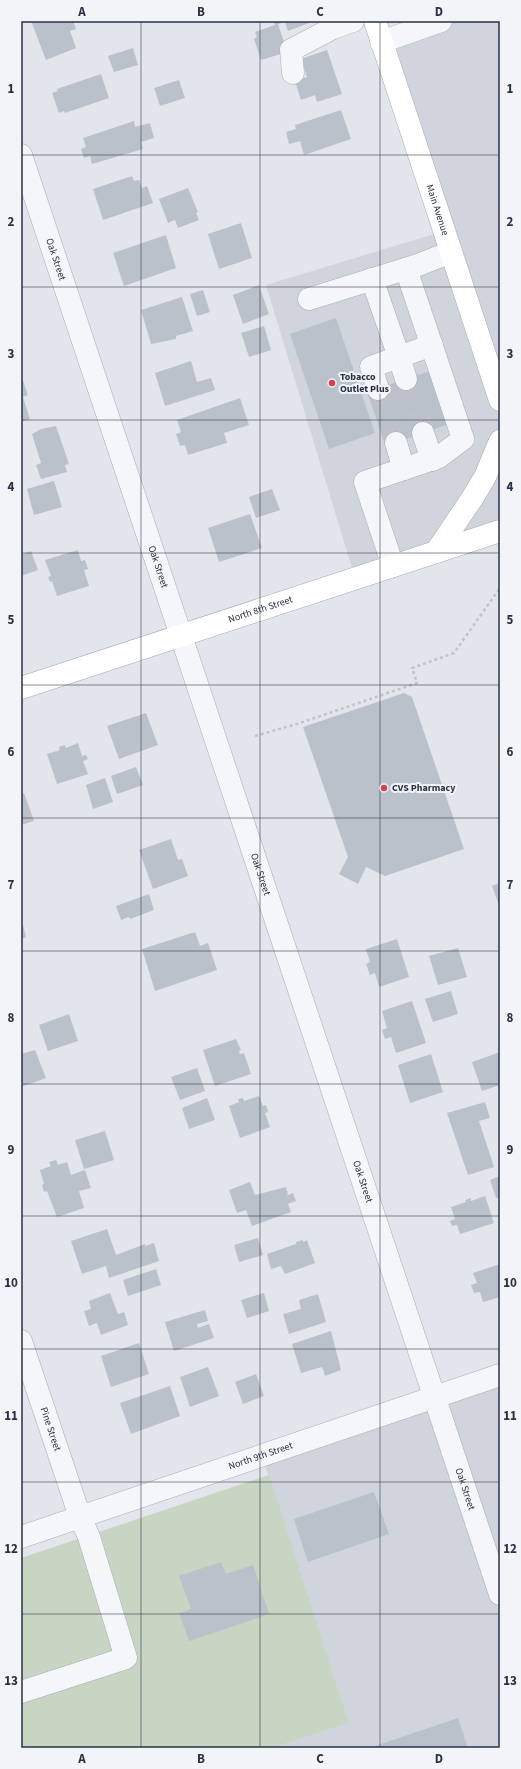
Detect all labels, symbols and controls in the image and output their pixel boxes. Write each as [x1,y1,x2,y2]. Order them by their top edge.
text: A [77,3,86,21]
text: B [197,3,205,21]
text: C [316,3,324,21]
text: D [435,3,443,21]
text: 1 [8,80,15,98]
text: 1 [507,80,514,98]
street label: Main Avenue [422,183,452,237]
text: 2 [8,213,15,231]
text: 2 [507,213,514,231]
street label: Oak Street [42,236,69,283]
text: 3 [8,345,15,363]
text: 3 [507,345,514,363]
place label: Tobacco Outlet Plus [340,370,390,396]
marker: Tobacco Outlet Plus [327,378,337,388]
text: 4 [8,478,15,496]
text: 4 [507,478,514,496]
street label: Oak Street [145,544,172,590]
street label: North 8th Street [226,592,295,627]
text: 5 [8,611,15,629]
text: 5 [507,611,514,629]
text: 6 [8,743,15,761]
text: 6 [507,743,514,761]
place label: CVS Pharmacy [392,781,456,795]
marker: CVS Pharmacy [379,783,389,793]
street label: Oak Street [247,851,274,898]
text: 7 [8,876,15,894]
text: 7 [507,876,514,894]
text: 8 [8,1009,15,1027]
text: 8 [507,1009,514,1027]
text: 9 [8,1141,15,1159]
text: 9 [507,1141,514,1159]
street label: Oak Street [349,1159,376,1205]
text: 10 [4,1274,18,1292]
text: 10 [503,1274,517,1292]
street label: Pine Street [37,1405,65,1454]
text: 11 [4,1407,18,1425]
text: 11 [503,1407,517,1425]
street label: North 9th Street [227,1438,295,1473]
street label: Oak Street [452,1466,479,1513]
text: 12 [4,1540,18,1558]
text: 12 [503,1540,517,1558]
text: 13 [4,1672,18,1690]
text: 13 [503,1672,517,1690]
text: A [77,1750,86,1768]
text: B [197,1750,205,1768]
text: C [316,1750,324,1768]
text: D [435,1750,443,1768]

